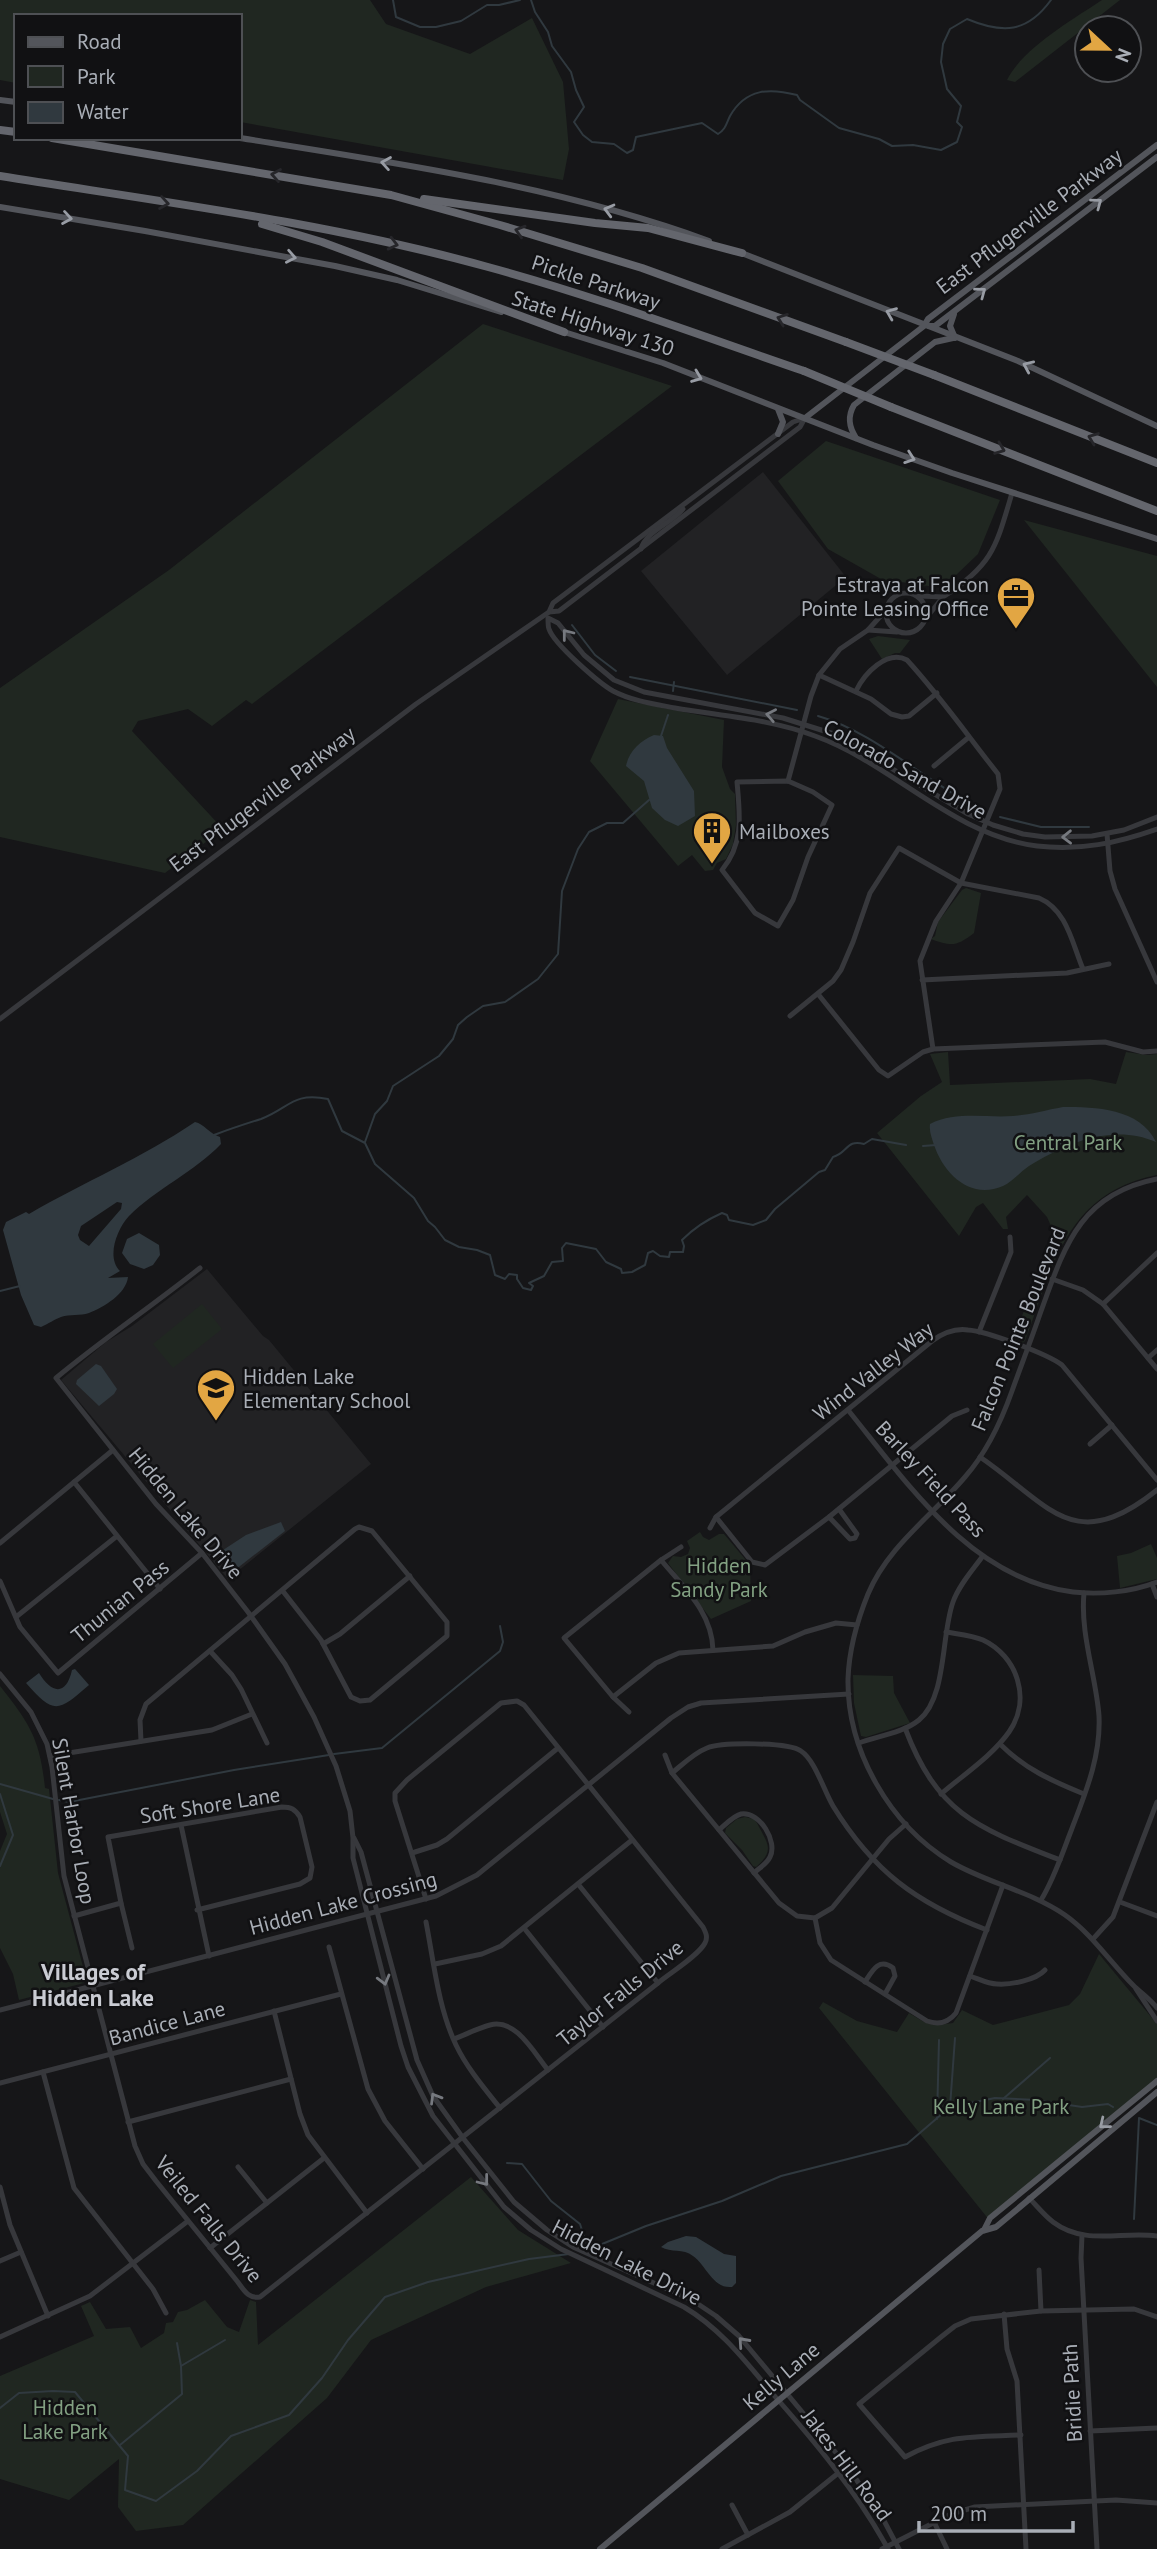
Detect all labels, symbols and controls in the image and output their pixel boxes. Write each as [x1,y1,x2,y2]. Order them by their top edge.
legend [14,14,242,140]
north arrow [1073,14,1143,84]
text: Road [77,28,121,55]
text: N [1110,45,1137,66]
text: Park [77,63,116,90]
text: Water [77,98,129,125]
street label: East Pflugerville Parkway [931,142,1128,300]
one-way arrow [380,156,392,171]
one-way arrow [270,168,282,183]
one-way arrow [158,195,170,210]
one-way arrow [1090,198,1102,211]
one-way arrow [603,204,615,218]
one-way arrow [61,210,73,225]
one-way arrow [514,224,526,239]
one-way arrow [387,235,399,250]
one-way arrow [285,249,297,264]
street label: Pickle Parkway [528,249,664,316]
street label: State Highway 130 [508,284,678,362]
one-way arrow [973,287,986,300]
one-way arrow [886,307,898,321]
one-way arrow [776,313,788,327]
one-way arrow [1023,360,1036,374]
one-way arrow [691,368,703,382]
one-way arrow [1088,432,1100,446]
one-way arrow [994,441,1006,455]
one-way arrow [903,450,915,464]
place label: Estraya at Falcon Pointe Leasing Office [801,571,989,622]
office icon: Estraya at Falcon Pointe Leasing Office [995,575,1037,630]
one-way arrow [562,629,575,642]
one-way arrow [765,709,777,724]
street label: Colorado Sand Drive [819,713,991,825]
street label: East Pflugerville Parkway [164,720,361,878]
building icon: Mailboxes [691,810,733,865]
place label: Mailboxes [739,818,830,845]
one-way arrow [1061,829,1072,844]
park label: Central Park [1014,1129,1122,1156]
street label: Falcon Pointe Boulevard [965,1223,1071,1435]
street label: Wind Valley Way [807,1315,939,1426]
place label: Hidden Lake Elementary School [243,1363,410,1414]
school or university icon: Hidden Lake Elementary School [195,1367,237,1422]
street label: Barley Field Pass [870,1415,992,1543]
street label: Hidden Lake Drive [123,1441,249,1585]
park label: Hidden Sandy Park [670,1552,768,1603]
street label: Thunian Pass [66,1553,174,1649]
street label: Silent Harbor Loop [46,1736,102,1906]
street label: Soft Shore Lane [138,1781,282,1829]
street label: Hidden Lake Crossing [246,1865,440,1941]
street label: Taylor Falls Drive [551,1934,689,2052]
district label: Villages of Hidden Lake [32,1957,154,2012]
one-way arrow [376,1974,390,1986]
street label: Bandice Lane [106,1995,228,2051]
one-way arrow [430,2092,443,2105]
park label: Kelly Lane Park [933,2093,1069,2120]
one-way arrow [1100,2116,1112,2129]
street label: Veiled Falls Drive [149,2149,269,2288]
one-way arrow [475,2173,488,2186]
street label: Hidden Lake Drive [548,2213,706,2311]
street label: Kelly Lane [737,2336,825,2416]
one-way arrow [739,2337,751,2350]
street label: Bridie Path [1056,2343,1088,2443]
park label: Hidden Lake Park [22,2394,108,2445]
street label: Jakes Hill Road [795,2403,898,2526]
scale bar [919,2490,1073,2534]
text: 200 m [930,2500,987,2527]

